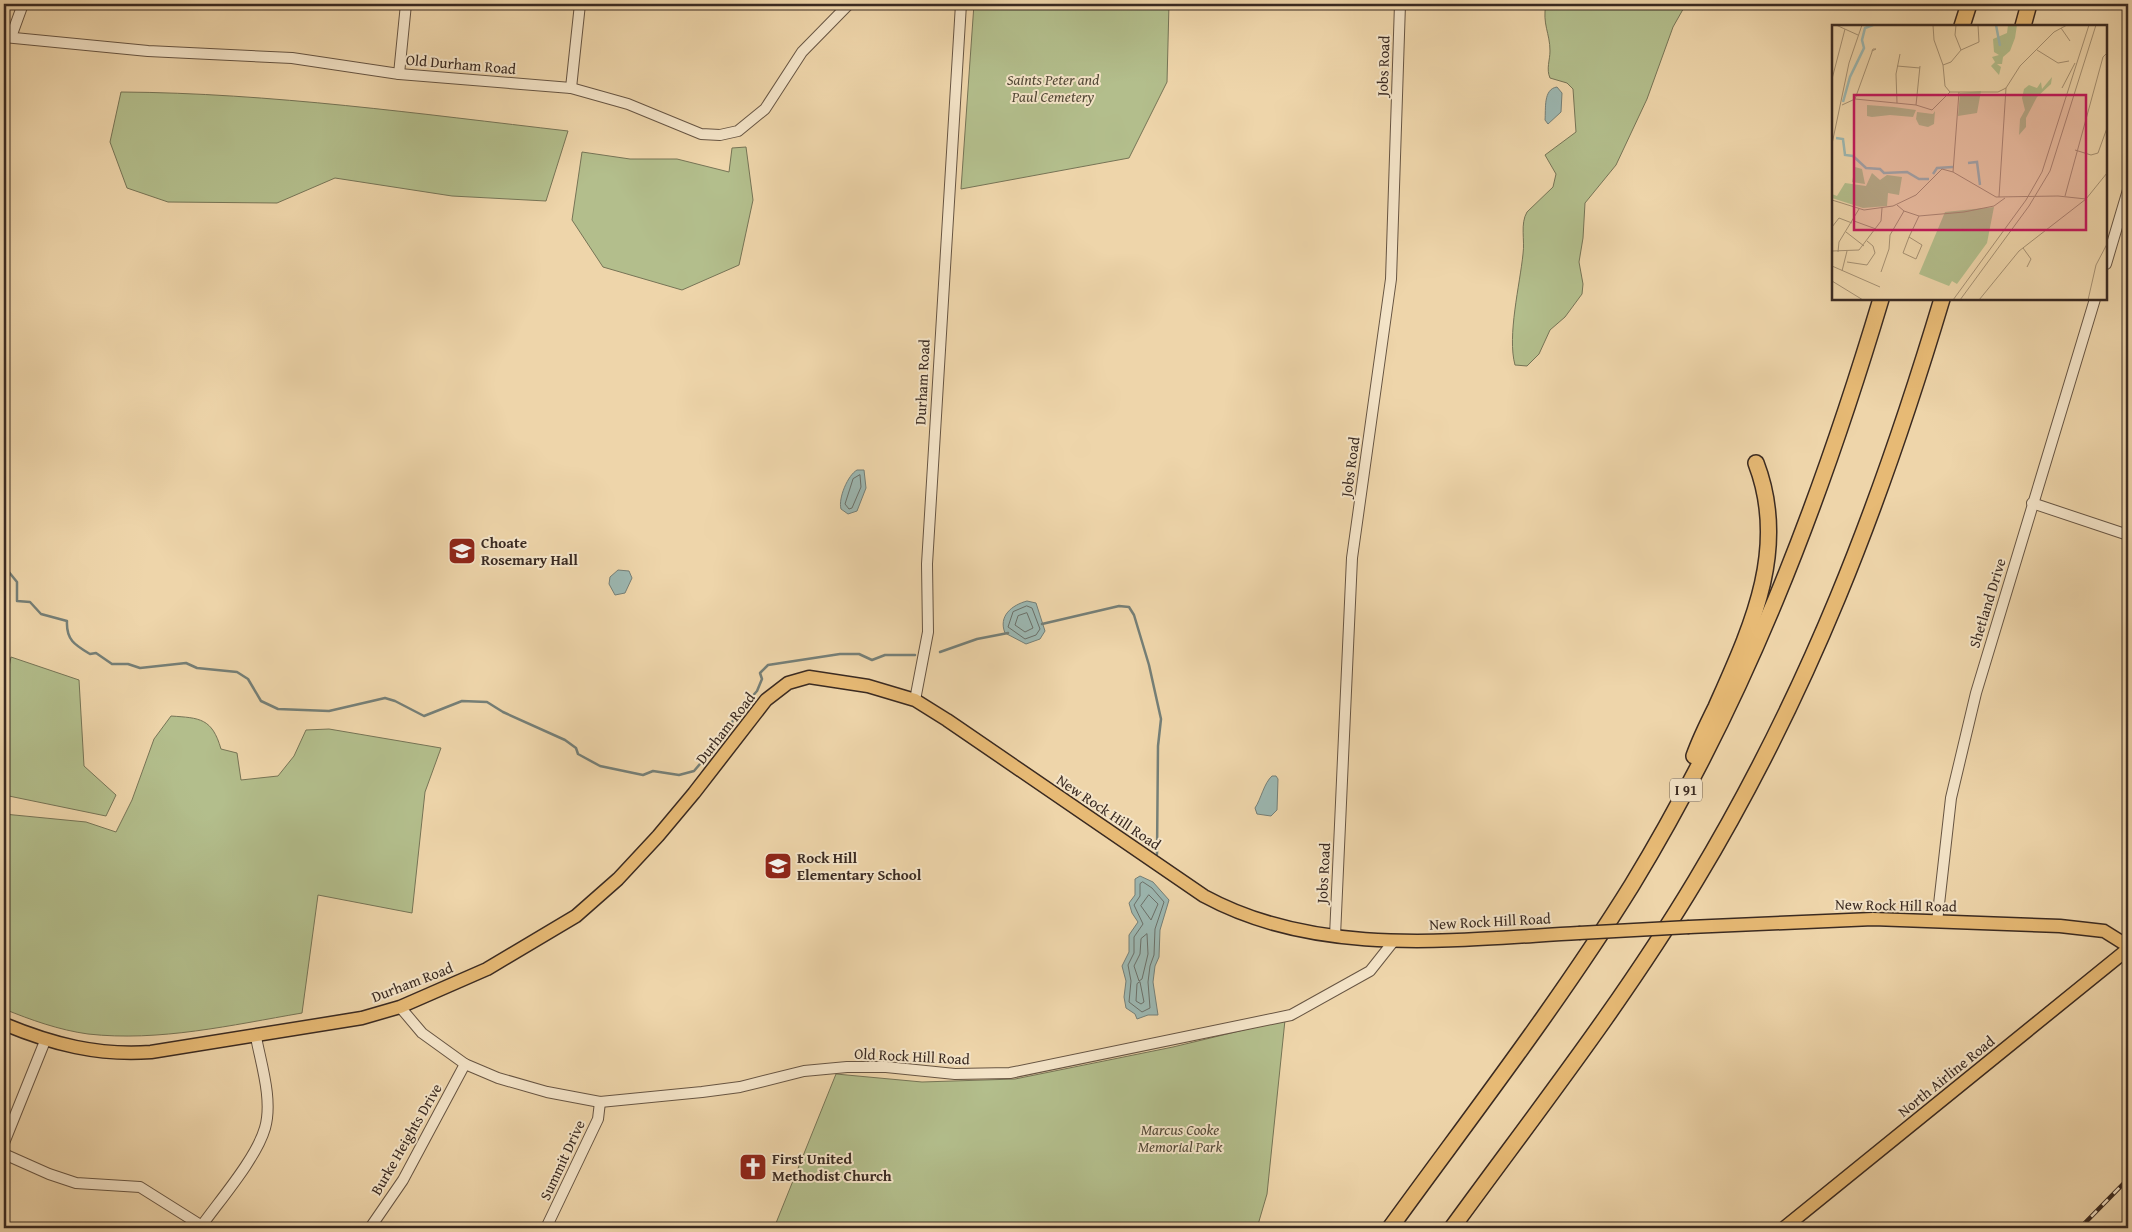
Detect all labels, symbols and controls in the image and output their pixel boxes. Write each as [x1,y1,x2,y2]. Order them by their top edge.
inset map [1832,25,2107,300]
street label: Jobs Road [1371,35,1395,99]
street label: Old Durham Road [405,49,517,79]
park label: Saints Peter and Paul Cemetery [1007,69,1099,107]
street label: Durham Road [909,339,935,425]
street label: Jobs Road [1335,435,1365,501]
place label: Choate Rosemary Hall [481,532,578,570]
school or university icon: Choate Rosemary Hall [447,536,477,566]
street label: Shetland Drive [1963,556,2011,650]
street label: Durham Road [690,688,760,768]
street label: New Rock Hill Road [1053,769,1165,855]
road number: I 91 [1670,778,1702,802]
street label: Jobs Road [1311,842,1335,906]
place label: Rock Hill Elementary School [797,847,922,885]
school or university icon: Rock Hill Elementary School [763,851,793,881]
street label: New Rock Hill Road [1835,893,1957,917]
street label: New Rock Hill Road [1429,907,1551,935]
street label: Durham Road [368,957,456,1007]
street label: North Airline Road [1893,1030,1999,1122]
street label: Old Rock Hill Road [854,1042,970,1070]
street label: Burke Heights Drive [365,1079,447,1199]
street label: Summit Drive [534,1116,590,1204]
park label: Marcus Cooke Memorial Park [1138,1119,1222,1157]
place label: First United Methodist Church [772,1148,892,1186]
church icon: First United Methodist Church [738,1152,768,1182]

